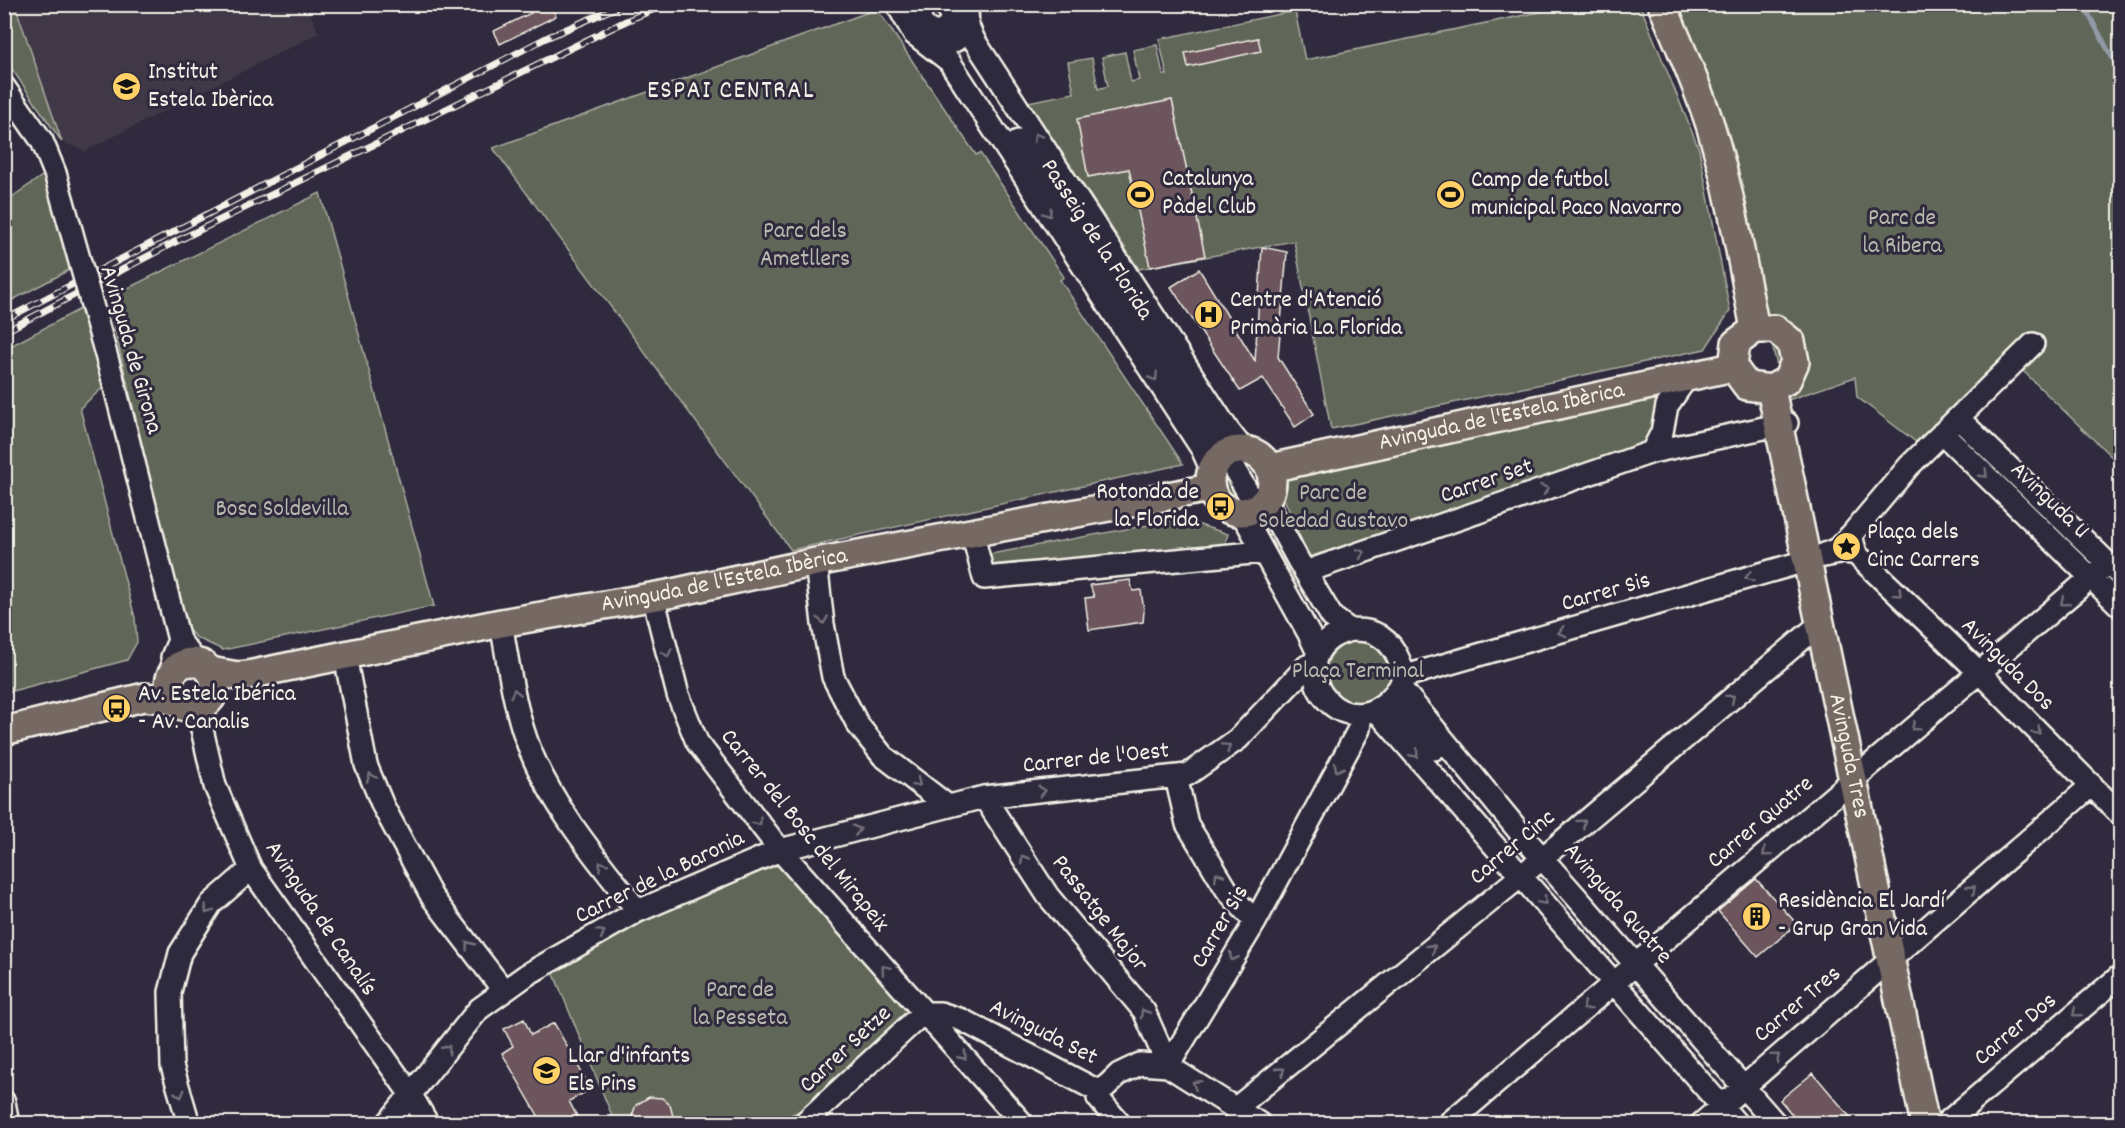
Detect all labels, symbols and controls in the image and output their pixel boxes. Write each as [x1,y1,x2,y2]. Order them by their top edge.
place label: Institut Estela Ibèrica [148,56,274,118]
school or university icon: Institut Estela Ibèrica [111,71,143,103]
district label: ESPAI CENTRAL [647,73,815,110]
one-way arrow [1034,133,1045,144]
street label: Passeig de la Florida [1031,153,1161,328]
place label: Catalunya Pàdel Club [1162,163,1256,225]
place label: Camp de futbol municipal Paco Navarro [1471,164,1682,226]
sports icon: Catalunya Pàdel Club [1125,178,1157,210]
sports icon: Camp de futbol municipal Paco Navarro [1434,179,1466,211]
park label: Parc de la Ribera [1862,202,1943,264]
one-way arrow [1041,206,1052,217]
park label: Parc dels Ametllers [760,215,850,277]
street label: Avinguda de Girona [90,262,170,439]
place label: Centre d'Atenció Primària La Florida [1230,284,1403,346]
hospital icon: Centre d'Atenció Primària La Florida [1193,299,1225,331]
one-way arrow [1147,370,1158,381]
street label: Avinguda de l'Estela Ibèrica [1375,374,1628,461]
street label: Carrer Set [1436,450,1538,514]
street label: Avinguda U [2002,454,2096,548]
one-way arrow [1978,467,1988,478]
place label: Rotonda de la Florida [1096,476,1200,538]
park label: Parc de Soledad Gustavo [1258,477,1408,539]
one-way arrow [1539,484,1550,497]
bus stop icon: Rotonda de la Florida [1204,491,1236,523]
park label: Bosc Soldevilla [215,493,349,527]
place label: Plaça dels Cinc Carrers [1867,516,1980,578]
place icon: Plaça dels Cinc Carrers [1830,531,1862,563]
street label: Avinguda de l'Estela Ibèrica [598,539,851,622]
one-way arrow [1355,548,1365,560]
street label: Carrer Sis [1558,564,1654,622]
one-way arrow [1745,570,1755,582]
one-way arrow [1891,586,1902,597]
one-way arrow [2060,594,2071,605]
street label: Avinguda Dos [1952,610,2062,720]
one-way arrow [817,615,829,625]
one-way arrow [1557,625,1568,637]
one-way arrow [660,648,673,658]
park label: Plaça Terminal [1292,655,1424,689]
place label: Av. Estela Ibérica - Av. Canalis [138,678,297,740]
one-way arrow [509,689,522,699]
street label: Avinguda Tres [1818,691,1878,822]
bus stop icon: Av. Estela Ibérica - Av. Canalis [101,693,133,725]
one-way arrow [1724,694,1735,705]
one-way arrow [1911,720,1922,731]
street label: Carrer del Bosc del Mirapeix [711,722,897,940]
one-way arrow [2030,723,2041,734]
street label: Carrer de l'Oest [1021,734,1171,784]
one-way arrow [1221,743,1232,754]
one-way arrow [1408,747,1419,758]
one-way arrow [1334,762,1345,772]
street label: Carrer Quatre [1700,768,1822,878]
one-way arrow [366,772,378,783]
one-way arrow [910,775,921,786]
one-way arrow [1037,785,1046,798]
street label: Carrer Cinc [1463,802,1563,894]
one-way arrow [751,815,762,826]
one-way arrow [1575,820,1586,831]
street label: Carrer de la Baronia [570,822,751,934]
one-way arrow [852,825,862,838]
street label: Avinguda de Canalís [255,835,385,1003]
street label: Avinguda Quatre [1555,836,1679,972]
one-way arrow [1762,845,1773,856]
street label: Passatge Major [1042,848,1156,980]
one-way arrow [1020,855,1031,866]
one-way arrow [598,861,609,872]
one-way arrow [1214,872,1226,882]
street label: Carrer Sis [1184,879,1258,975]
place label: Residència El Jardí - Grup Gran Vida [1778,885,1946,947]
one-way arrow [1965,885,1976,896]
one-way arrow [1536,894,1547,905]
building icon: Residència El Jardí - Grup Gran Vida [1741,900,1773,932]
one-way arrow [205,903,216,914]
one-way arrow [594,929,605,940]
one-way arrow [465,940,476,951]
one-way arrow [1425,944,1436,955]
one-way arrow [1229,951,1241,961]
street label: Carrer Tres [1747,958,1849,1052]
one-way arrow [881,965,892,976]
park label: Parc de la Pesseta [693,974,788,1036]
street label: Carrer Dos [1967,985,2065,1075]
street label: Avinguda Set [983,991,1103,1075]
street label: Carrer Setze [792,998,900,1102]
one-way arrow [1582,1000,1593,1011]
one-way arrow [2072,1006,2083,1017]
one-way arrow [1139,1009,1151,1019]
place label: Llar d'infants Els Pins [568,1040,690,1102]
one-way arrow [440,1045,451,1056]
one-way arrow [956,1050,967,1060]
one-way arrow [1769,1053,1780,1064]
school or university icon: Llar d'infants Els Pins [531,1055,563,1087]
one-way arrow [1274,1068,1285,1079]
one-way arrow [1192,1080,1203,1091]
one-way arrow [172,1089,185,1099]

